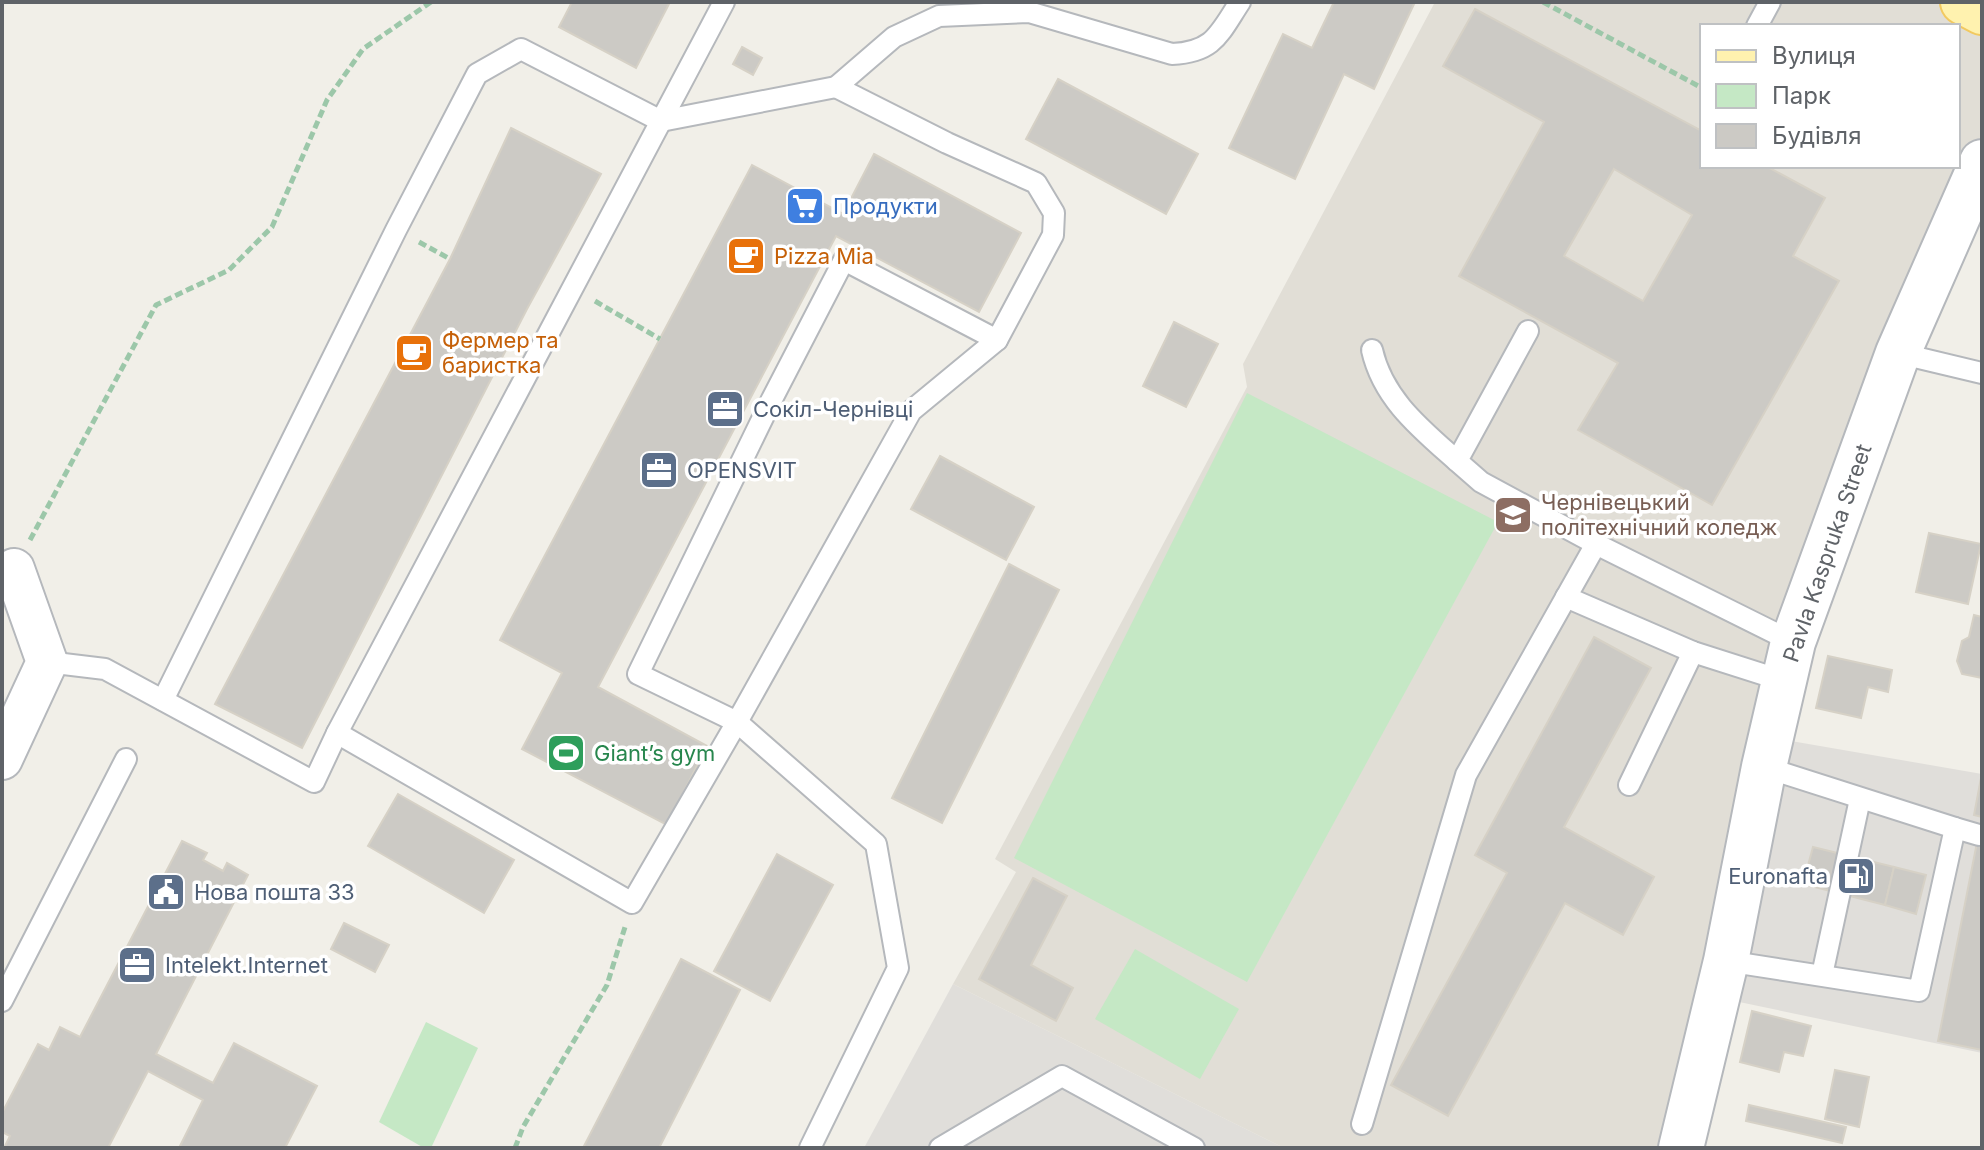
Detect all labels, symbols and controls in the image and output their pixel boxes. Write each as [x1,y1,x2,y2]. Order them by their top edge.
legend [1700,24,1960,168]
text: Вулиця [1772,41,1856,70]
text: Парк [1772,81,1831,110]
text: Будівля [1772,121,1861,150]
supermarket icon: Продукти [784,185,826,227]
place label: Продукти [833,193,938,219]
cafe icon: Pizza Mia [725,235,767,277]
place label: Pizza Mia [774,243,874,269]
place label: Фермер та баристка [442,327,559,378]
cafe icon: Фермер та баристка [393,332,435,374]
office icon: Сокіл-Чернівці [704,388,746,430]
place label: Сокіл-Чернівці [753,396,913,422]
street label: Pavla Kaspruka Street [1777,441,1877,665]
office icon: OPENSVIT [638,449,680,491]
place label: OPENSVIT [687,457,797,483]
place label: Чернівецький політехнічний коледж [1541,489,1778,540]
school or university icon: Чернівецький політехнічний коледж [1492,494,1534,536]
sports icon: Giant’s gym [545,732,587,774]
place label: Giant’s gym [594,740,715,766]
fuel station icon: Euronafta [1835,855,1877,897]
place label: Euronafta [1728,863,1828,889]
public building icon: Нова пошта 33 [145,871,187,913]
place label: Нова пошта 33 [194,879,355,905]
office icon: Intelekt.Internet [116,944,158,986]
place label: Intelekt.Internet [165,952,328,978]

